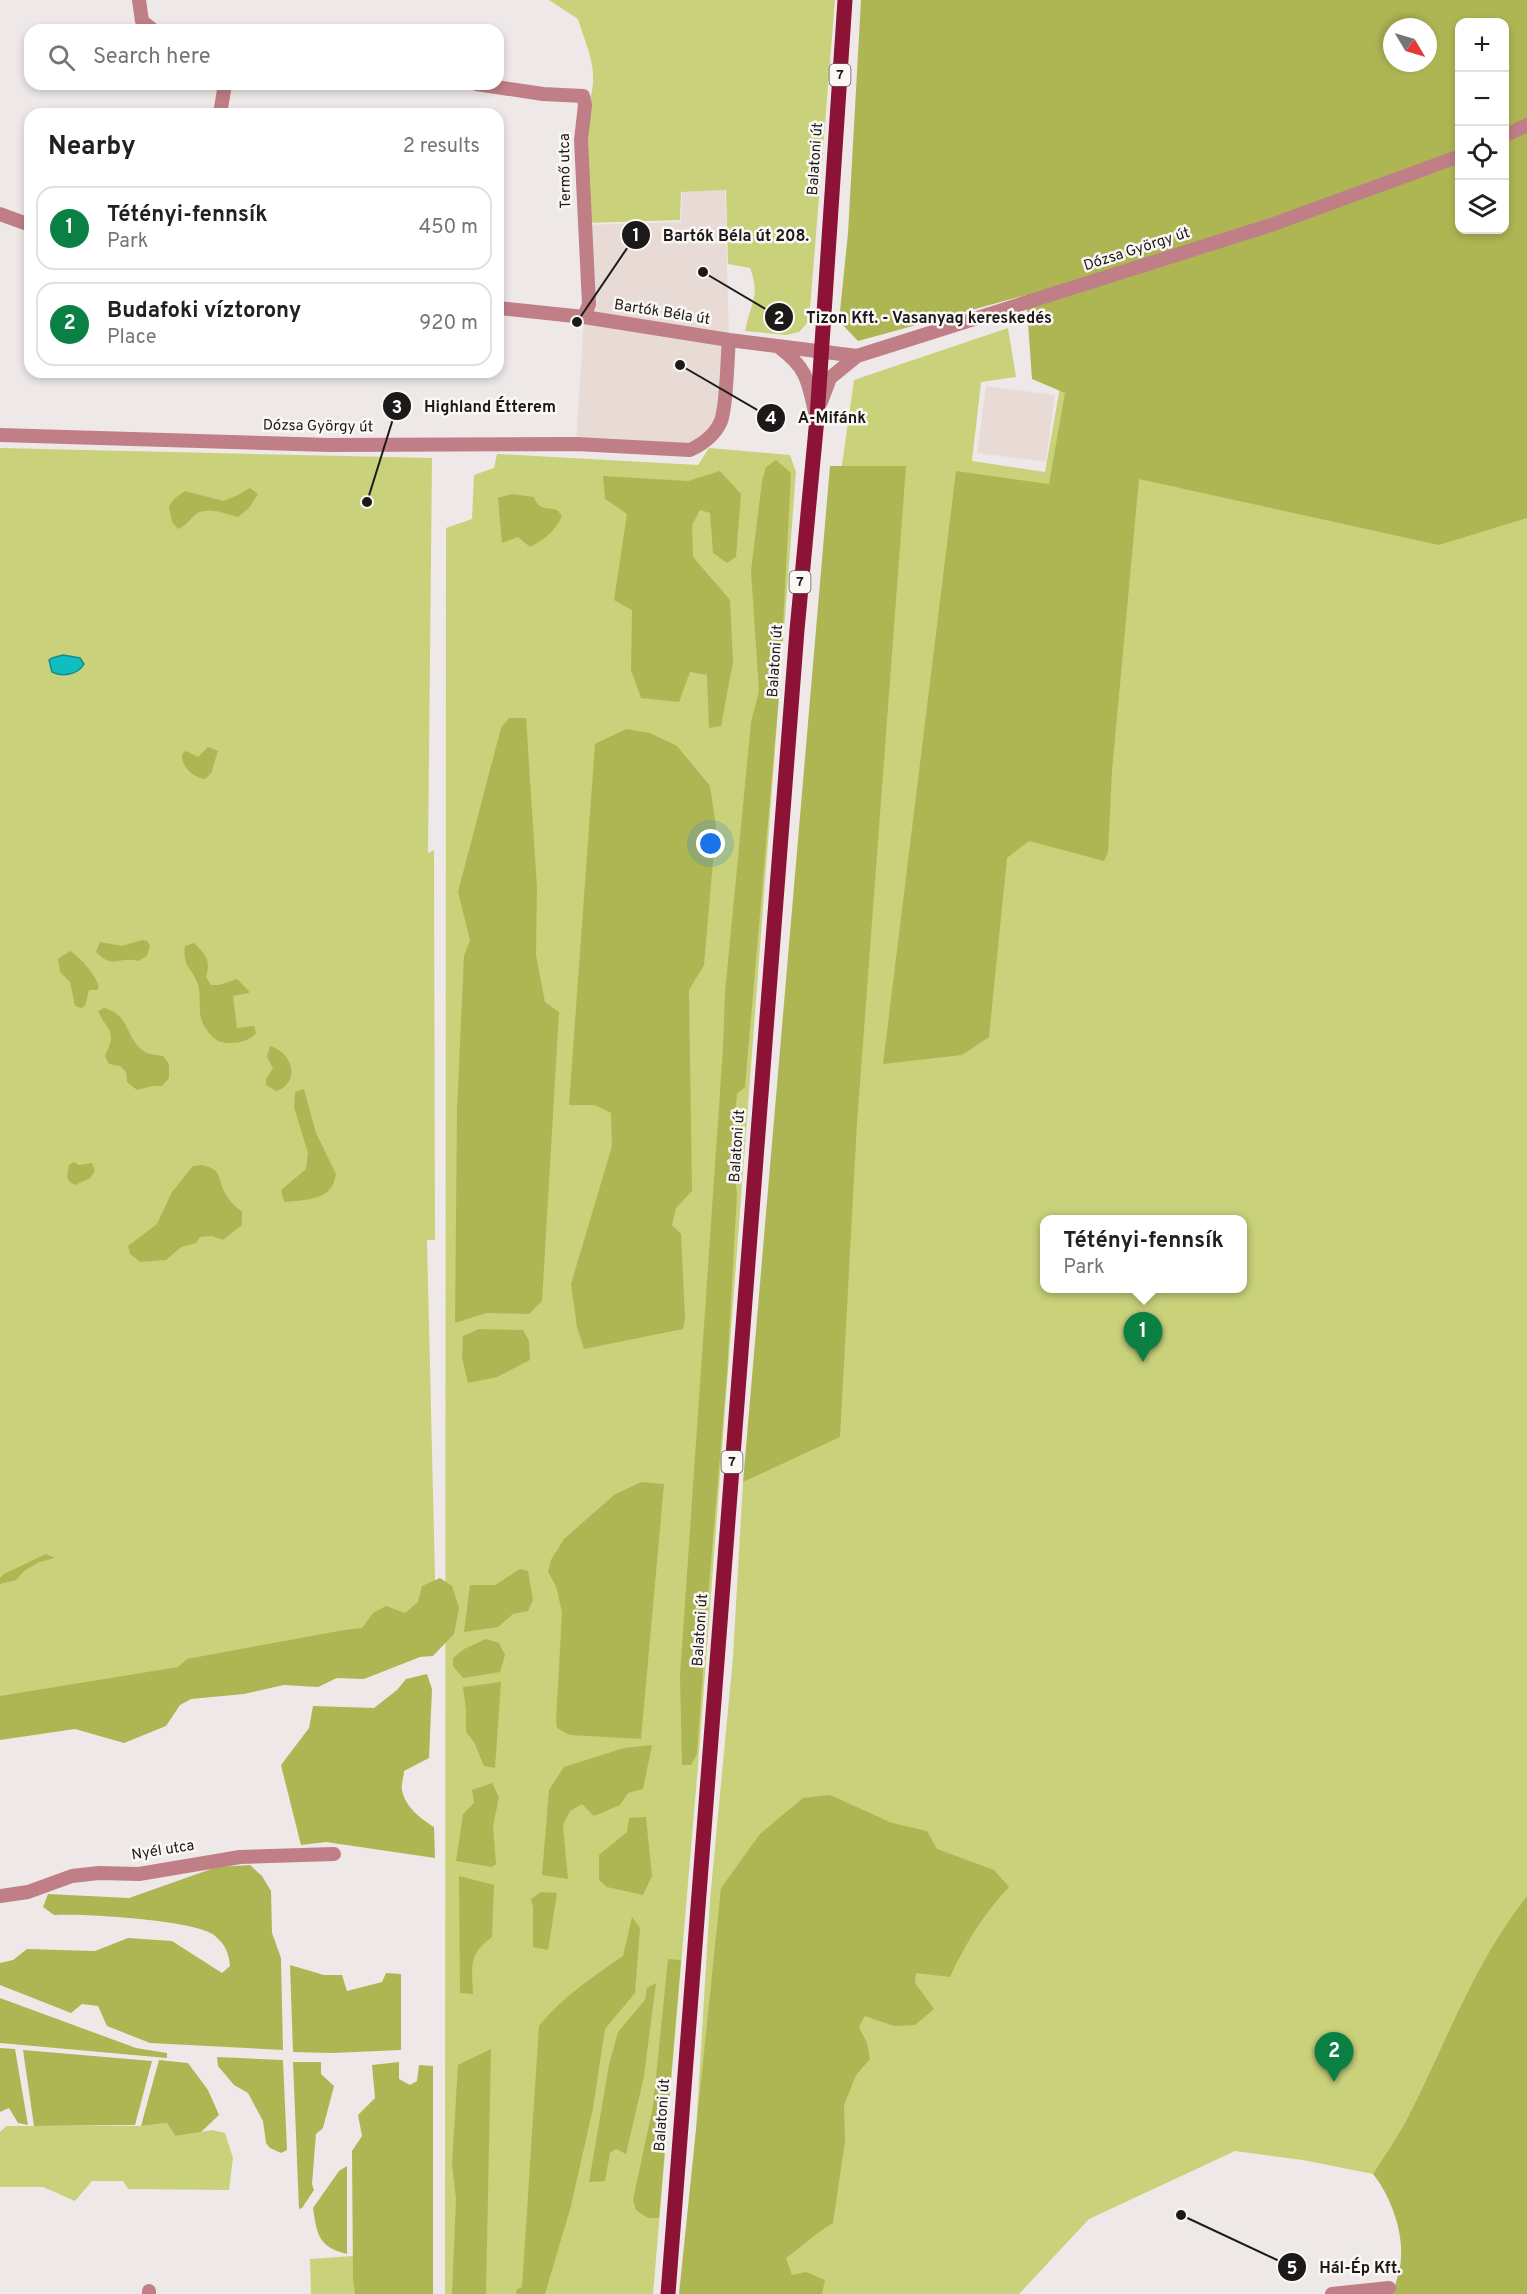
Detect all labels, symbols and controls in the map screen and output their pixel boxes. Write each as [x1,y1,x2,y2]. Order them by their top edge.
north arrow [1383,18,1437,72]
map controls [1455,18,1509,234]
button: + [1455,18,1509,72]
search box [24,24,504,90]
icon: search [45,41,78,74]
text: Search here [93,44,211,71]
road number: 7 [830,64,850,86]
button: − [1455,72,1509,126]
street label: Balatoni út [804,122,828,196]
button: locate [1455,126,1509,180]
text: Nearby [48,131,136,164]
street label: Termő utca [556,133,576,209]
text: 2 results [403,134,480,160]
button: layers [1455,180,1509,234]
text: Tétényi-fennsík [107,202,267,229]
text: 1 [66,215,74,241]
text: 450 m [419,215,478,241]
callout: Bartók Béla út 208. [621,218,821,252]
street label: Dózsa György út [1082,224,1192,276]
text: 1 [632,225,640,248]
text: Bartók Béla út 208. [663,227,809,247]
text: Park [107,229,148,255]
street label: Bartók Béla út [613,296,711,330]
text: Budafoki víztorony [107,298,301,325]
callout: Tizon Kft. - Vasanyag kereskedés [764,300,1064,334]
text: 2 [773,308,785,331]
text: Tizon Kft. - Vasanyag kereskedés [806,309,1052,329]
text: 2 [63,311,76,337]
text: 920 m [419,311,478,337]
text: Place [107,325,157,351]
callout: Highland Étterem [382,389,568,423]
text: Highland Étterem [424,396,556,418]
text: 3 [392,397,402,420]
callout: A-Mifánk [756,401,878,435]
text: 4 [765,408,777,431]
text: A-Mifánk [798,409,866,429]
street label: Dózsa György út [263,417,373,437]
road number: 7 [790,571,810,593]
street label: Balatoni út [764,624,788,698]
your location [696,829,725,858]
street label: Balatoni út [726,1109,750,1183]
popup [1040,1215,1247,1293]
text: Tétényi-fennsík [1063,1228,1224,1255]
text: Park [1063,1255,1105,1281]
pin: 1 [1124,1312,1162,1362]
road number: 7 [722,1451,742,1473]
street label: Balatoni út [689,1593,713,1667]
street label: Nyél utca [130,1837,196,1865]
pin: 2 [1314,2032,1354,2082]
street label: Balatoni út [651,2078,675,2152]
callout: Hál-Ép Kft. [1277,2250,1413,2284]
text: Hál-Ép Kft. [1319,2257,1401,2279]
text: 5 [1287,2258,1298,2281]

